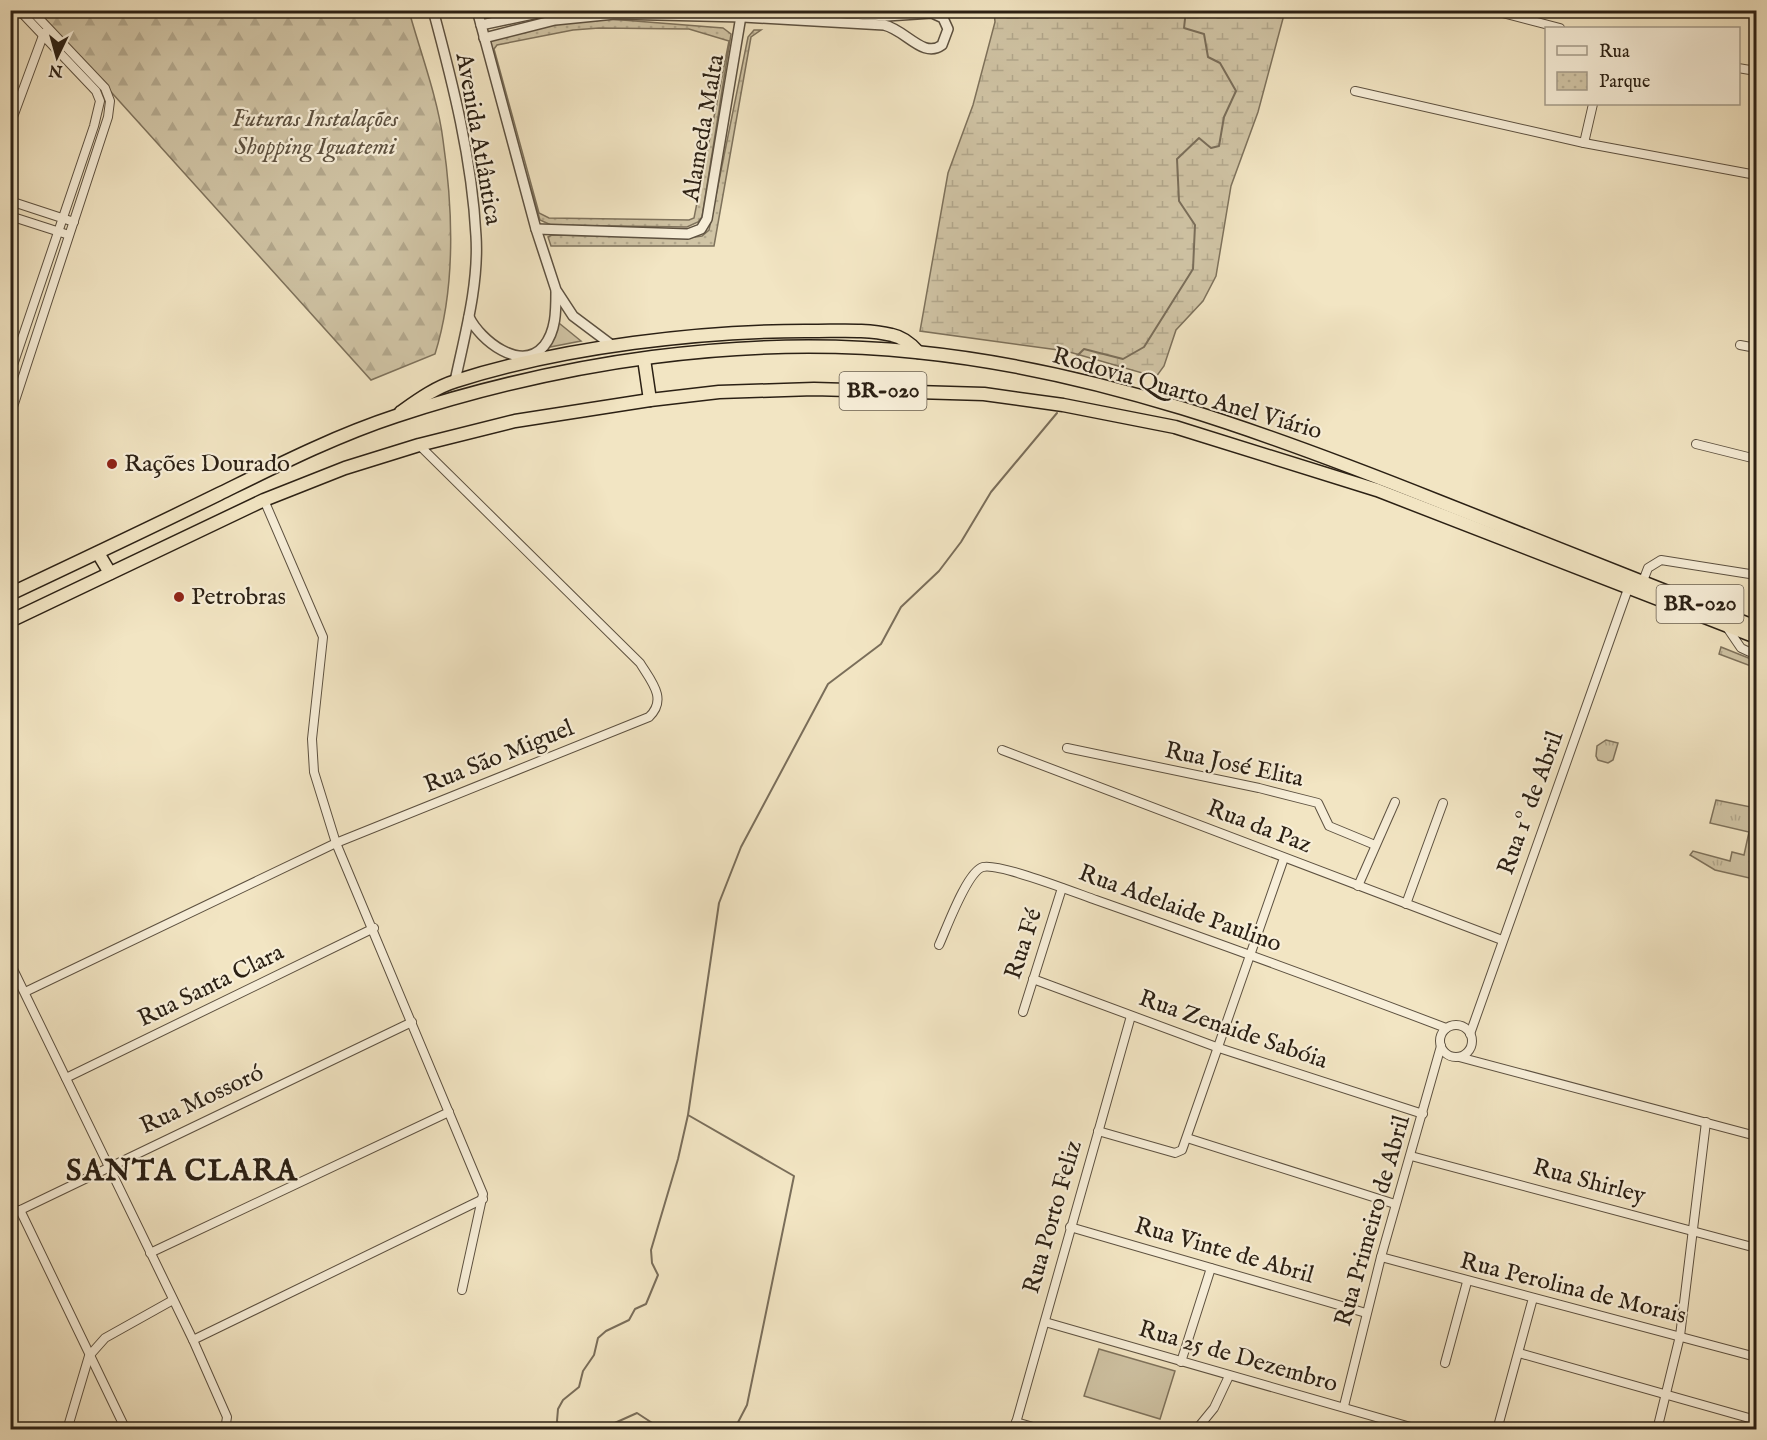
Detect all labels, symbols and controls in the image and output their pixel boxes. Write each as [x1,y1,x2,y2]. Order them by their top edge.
north arrow [27,27,87,87]
legend [1545,27,1740,105]
text: Rua [1599,41,1630,64]
street label: Avenida Atlântica [447,50,508,228]
street label: Alameda Malta [676,51,732,205]
text: N [48,59,65,81]
text: Parque [1599,71,1650,94]
park label: Futuras Instalações Shopping Iguatemi [232,104,399,163]
street label: Rodovia Quarto Anel Viário [1049,341,1326,447]
road number: BR-020 [840,372,926,410]
place label: Rações Dourado [124,449,290,480]
marker: Rações Dourado [105,457,119,471]
place label: Petrobras [191,582,286,613]
road number: BR-020 [1656,585,1744,623]
marker: Petrobras [172,590,186,604]
street label: Rua São Miguel [419,713,579,801]
street label: Rua 1º de Abril [1491,727,1571,879]
street label: Rua José Elita [1162,735,1307,795]
street label: Rua da Paz [1202,793,1316,861]
street label: Rua Adelaide Paulino [1074,858,1286,960]
street label: Rua Fé [998,905,1050,983]
street label: Rua Santa Clara [133,937,290,1035]
street label: Rua Zenaide Sabóia [1134,983,1332,1077]
street label: Rua Mossoró [135,1058,269,1142]
street label: Rua Primeiro de Abril [1328,1112,1418,1330]
street label: Rua Porto Feliz [1016,1137,1090,1297]
street label: Rua Shirley [1529,1152,1649,1212]
district label: SANTA CLARA [66,1153,298,1191]
street label: Rua Vinte de Abril [1131,1211,1318,1292]
street label: Rua Perolina de Morais [1457,1246,1689,1332]
street label: Rua 25 de Dezembro [1135,1314,1341,1400]

